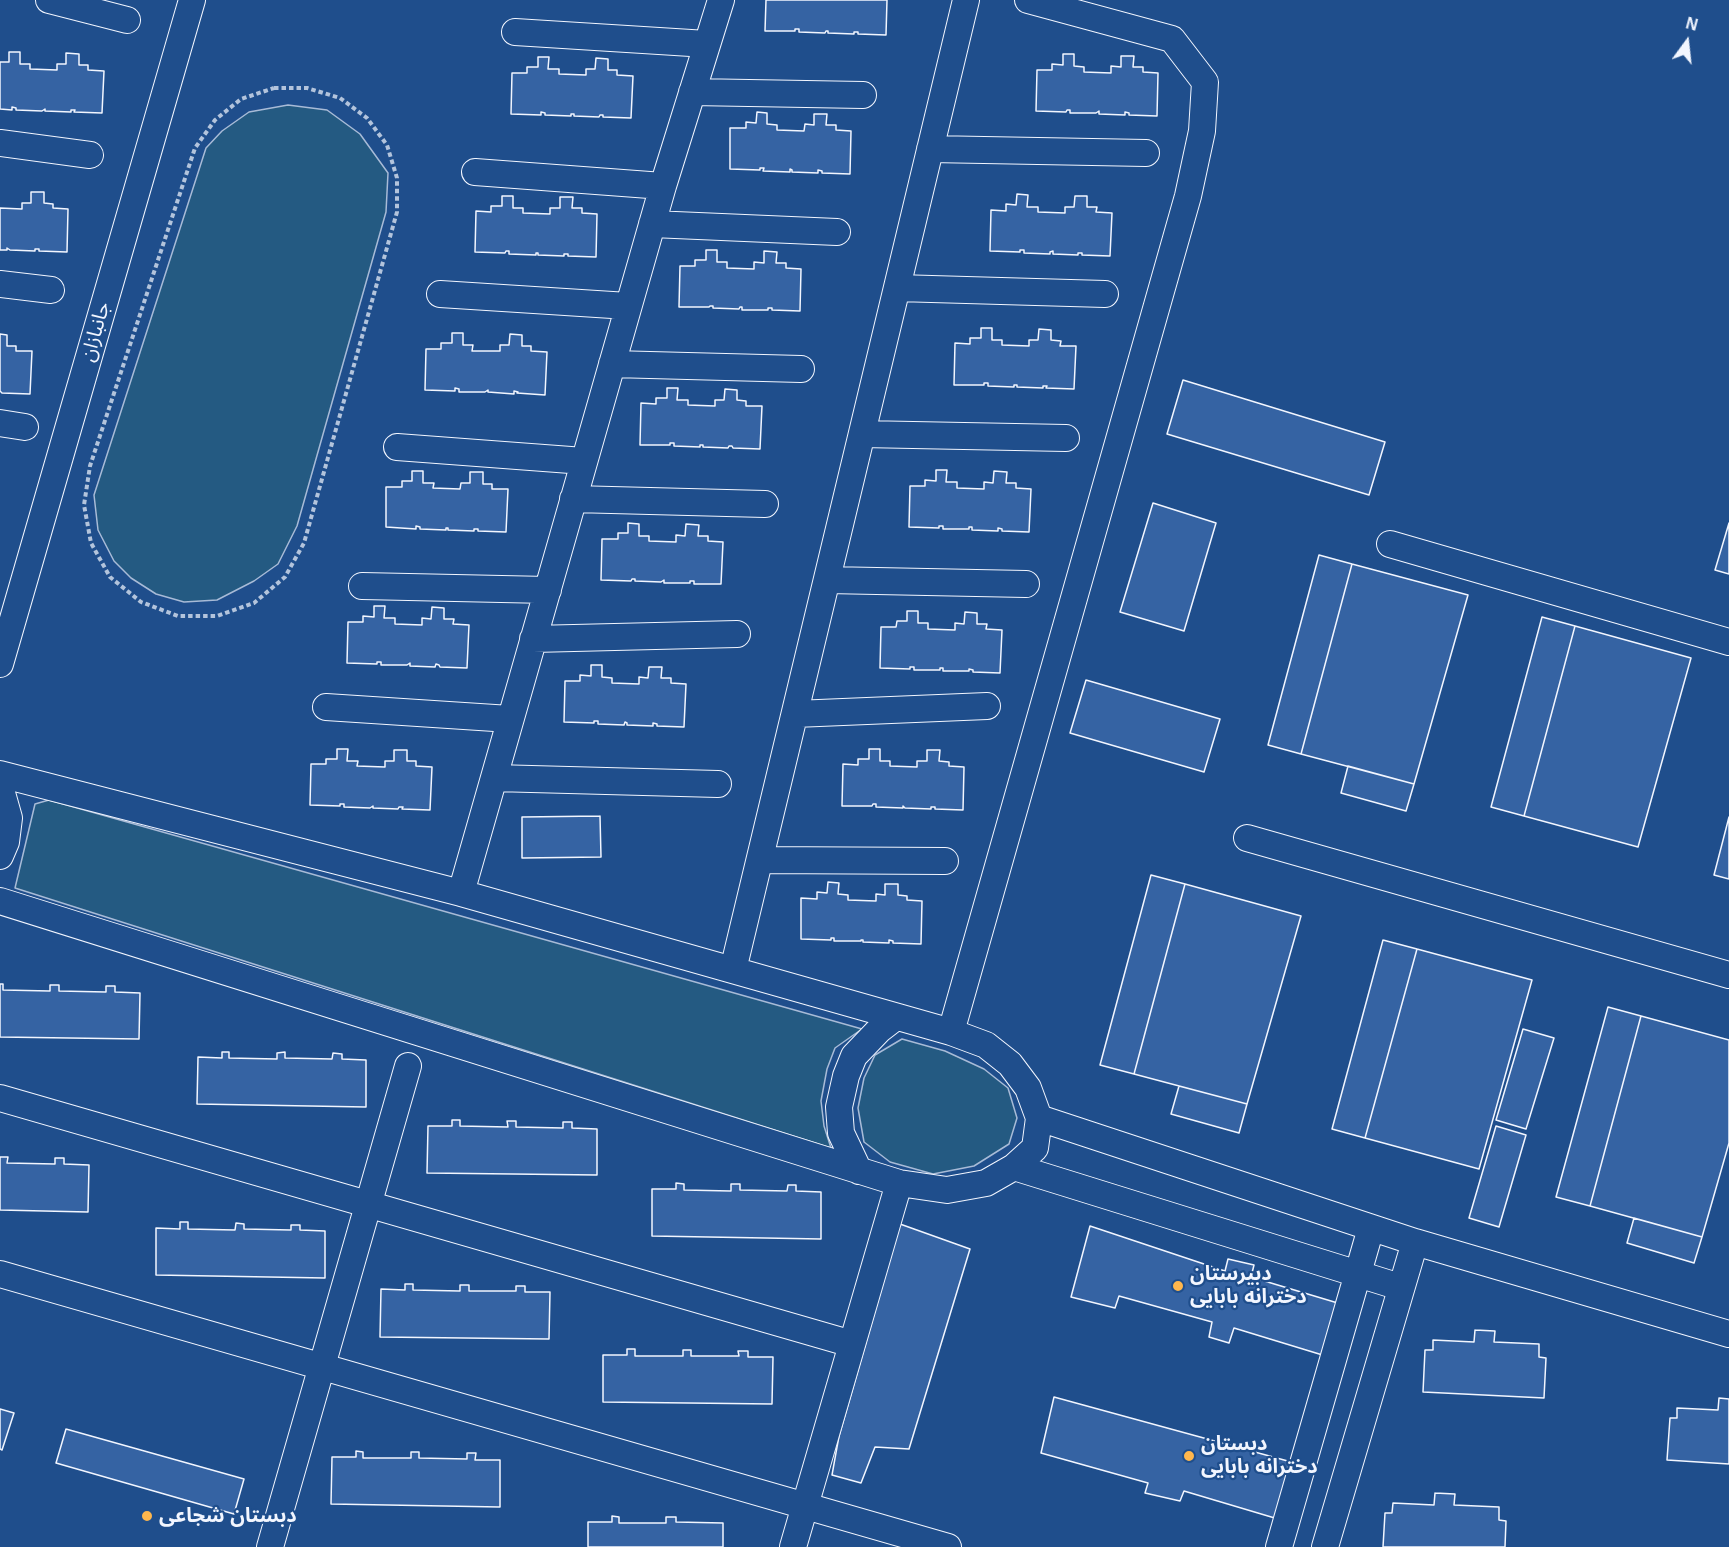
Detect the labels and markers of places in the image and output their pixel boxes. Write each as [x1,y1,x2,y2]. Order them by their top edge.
place label: دبیرستان دخترانه بابایی [1190,1262,1307,1309]
marker: دبیرستان دخترانه بابایی [1171,1279,1185,1293]
place label: دبستان دخترانه بابایی [1201,1432,1318,1479]
marker: دبستان دخترانه بابایی [1182,1449,1196,1463]
place label: دبستان شجاعی [159,1504,297,1528]
marker: دبستان شجاعی [140,1509,154,1523]

